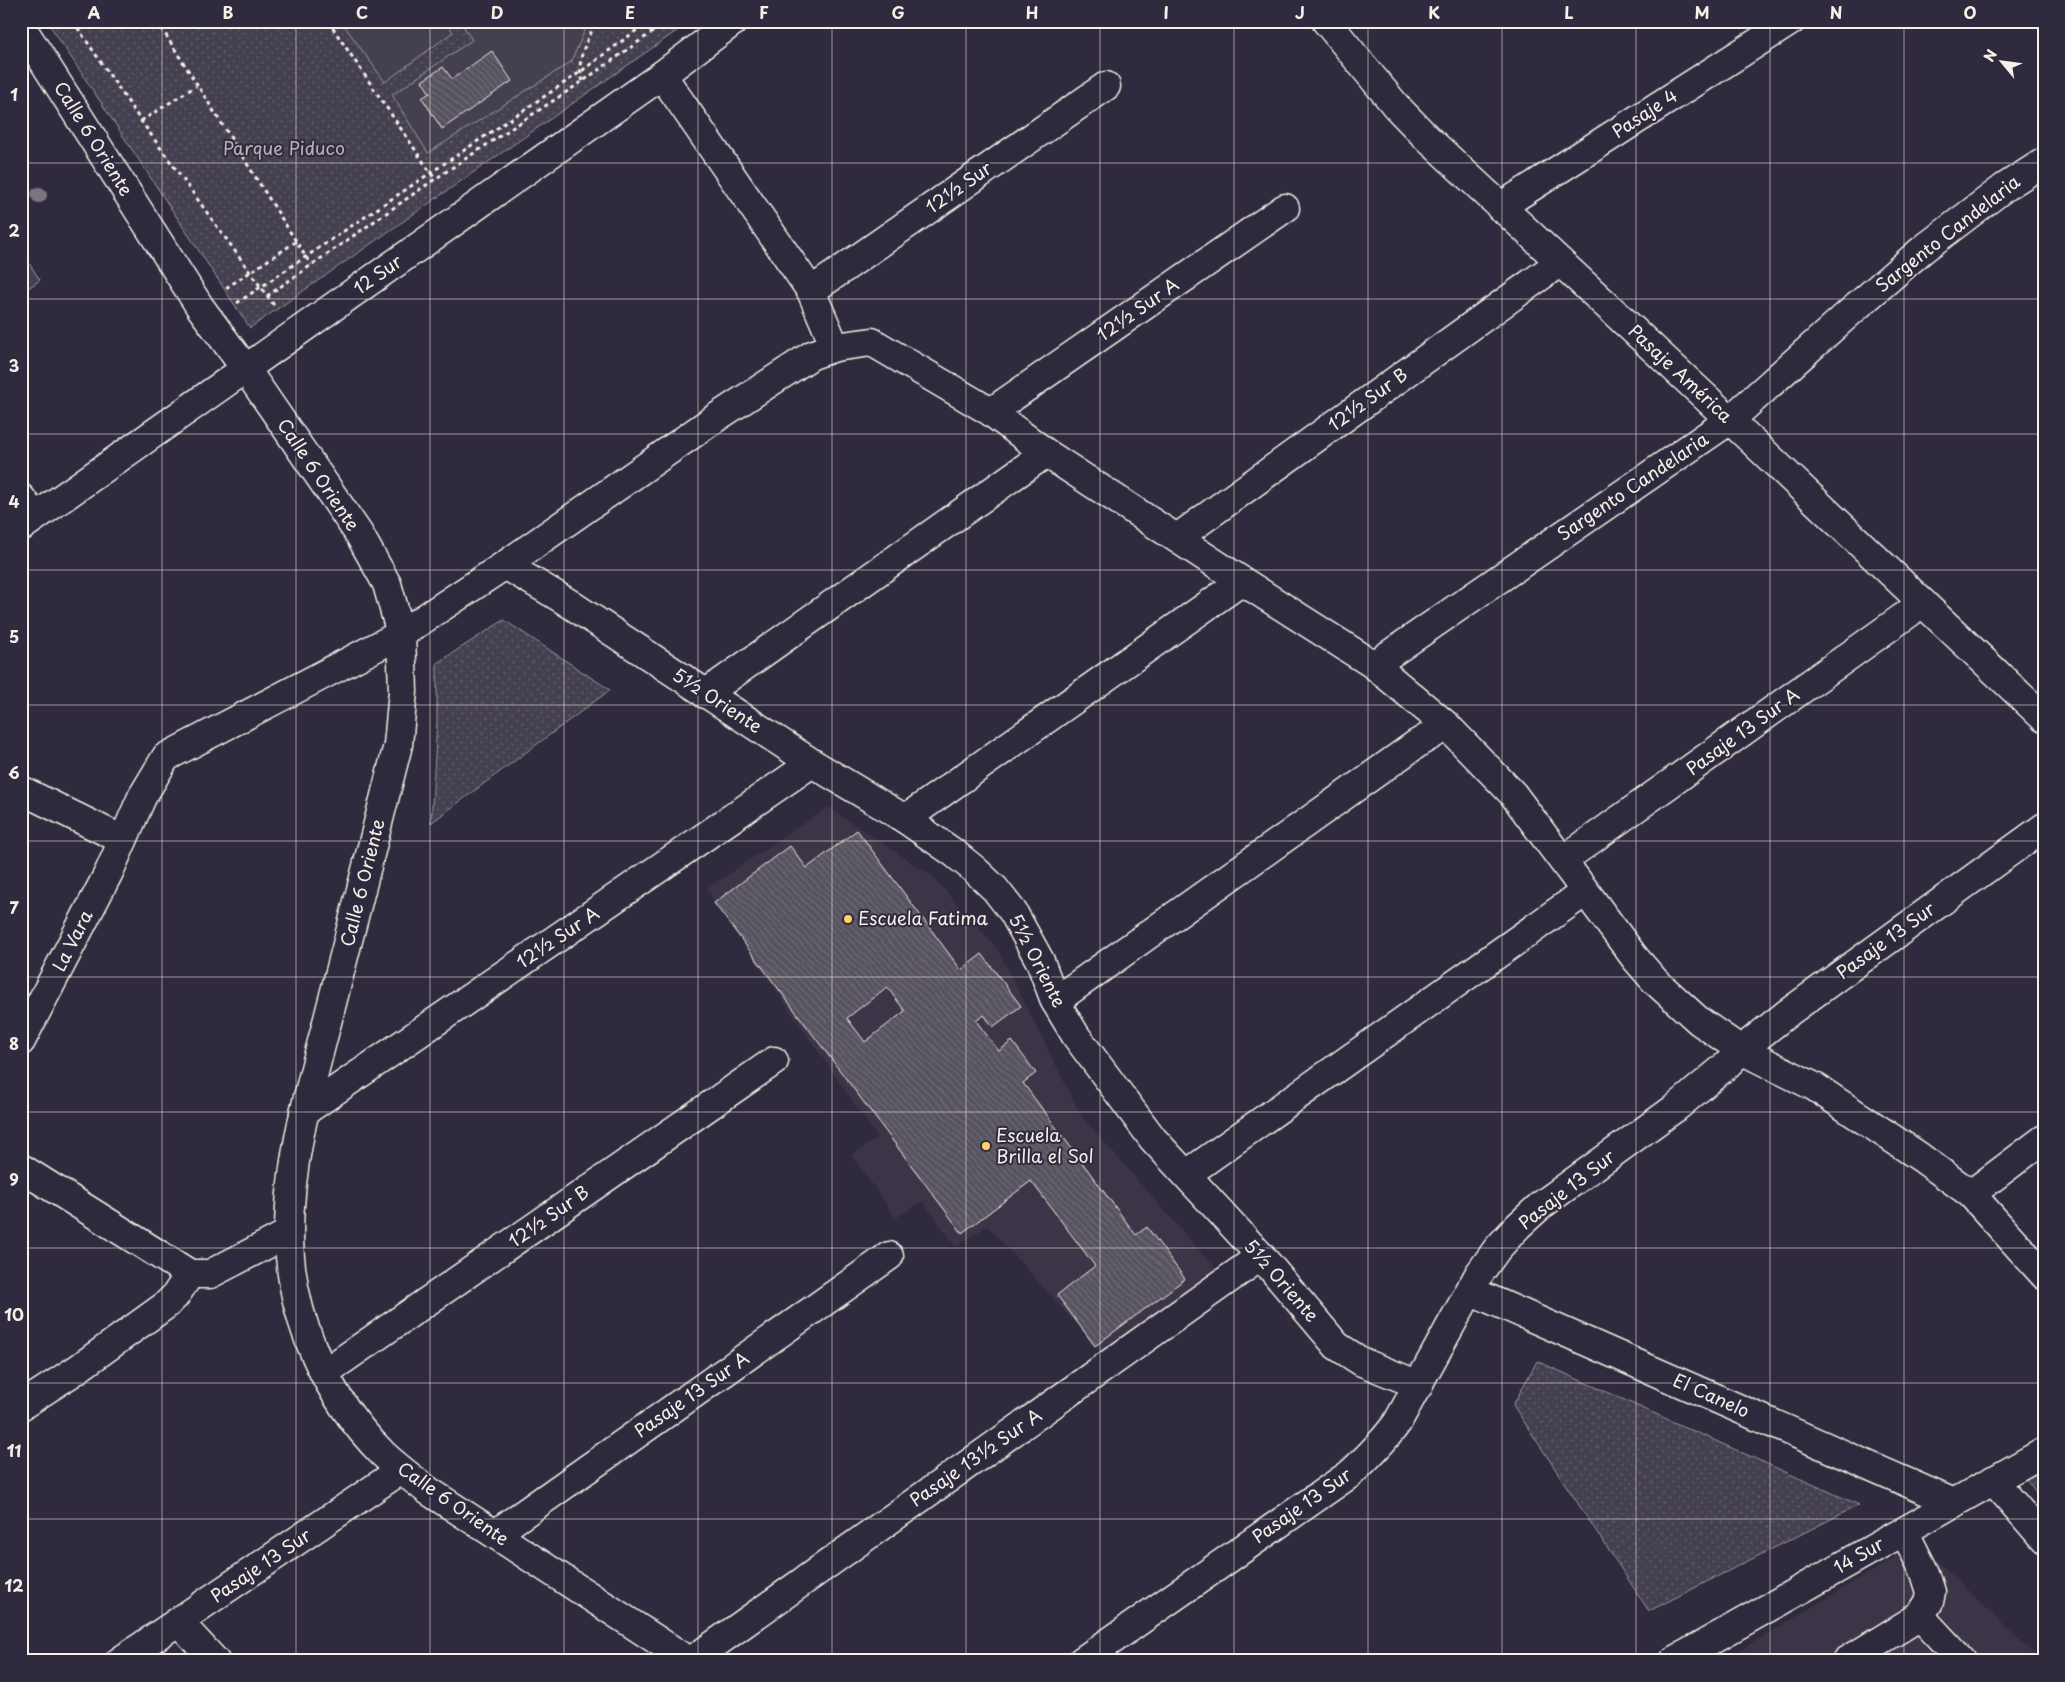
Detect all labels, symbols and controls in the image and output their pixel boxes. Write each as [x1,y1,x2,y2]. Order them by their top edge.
text: A [88,0,101,24]
text: B [223,0,234,24]
text: C [356,0,368,24]
text: D [491,0,503,24]
text: E [625,0,635,24]
text: F [759,0,769,24]
text: G [891,0,905,24]
text: H [1026,0,1038,24]
text: I [1163,0,1169,24]
text: J [1295,0,1305,24]
text: K [1428,0,1440,24]
text: L [1564,0,1574,24]
text: M [1694,0,1710,24]
text: N [1830,0,1842,24]
text: O [1964,0,1977,24]
north arrow [1978,38,2028,88]
text: N [1978,46,2002,65]
street label: Calle 6 Oriente [48,76,140,201]
text: 1 [10,82,18,106]
street label: Pasaje 4 [1606,82,1682,144]
park label: Parque Piduco [223,134,345,161]
street label: 12½ Sur [919,154,997,219]
street label: Sargento Candelaria [1869,167,2026,298]
text: 2 [8,218,20,242]
street label: 12 Sur [347,247,408,300]
street label: 12½ Sur A [1091,270,1184,347]
street label: Pasaje América [1623,317,1739,429]
text: 3 [9,353,19,377]
street label: 12½ Sur B [1322,361,1413,437]
street label: Calle 6 Oriente [272,412,367,536]
street label: Sargento Candelaria [1551,425,1714,546]
text: 4 [9,489,20,513]
text: 5 [9,624,19,648]
street label: 5½ Oriente [668,661,768,739]
street label: Pasaje 13 Sur A [1680,680,1805,781]
text: 6 [8,760,20,784]
street label: Calle 6 Oriente [333,816,390,949]
street label: Pasaje 13 Sur [1830,894,1940,985]
text: 7 [9,895,19,919]
street label: 12½ Sur A [510,899,604,974]
street label: La Vara [45,904,99,976]
place label: Escuela Fatima [858,904,989,931]
street label: 5½ Oriente [1003,909,1074,1012]
marker: Escuela Fatima [842,913,854,925]
text: 8 [9,1031,19,1055]
place label: Escuela Brilla el Sol [996,1121,1094,1169]
marker: Escuela Brilla el Sol [980,1140,992,1152]
street label: Pasaje 13 Sur [1512,1142,1621,1235]
text: 9 [9,1167,19,1191]
street label: 12½ Sur B [502,1178,594,1254]
street label: 5½ Oriente [1239,1233,1326,1327]
text: 10 [4,1302,24,1326]
street label: Pasaje 13 Sur A [628,1344,754,1443]
street label: El Canelo [1669,1366,1754,1423]
street label: Pasaje 13½ Sur A [904,1401,1047,1513]
text: 11 [7,1438,21,1462]
street label: Calle 6 Oriente [393,1454,515,1551]
street label: Pasaje 13 Sur [1246,1460,1357,1549]
street label: Pasaje 13 Sur [205,1521,316,1608]
street label: 14 Sur [1828,1529,1889,1580]
text: 12 [5,1573,23,1597]

